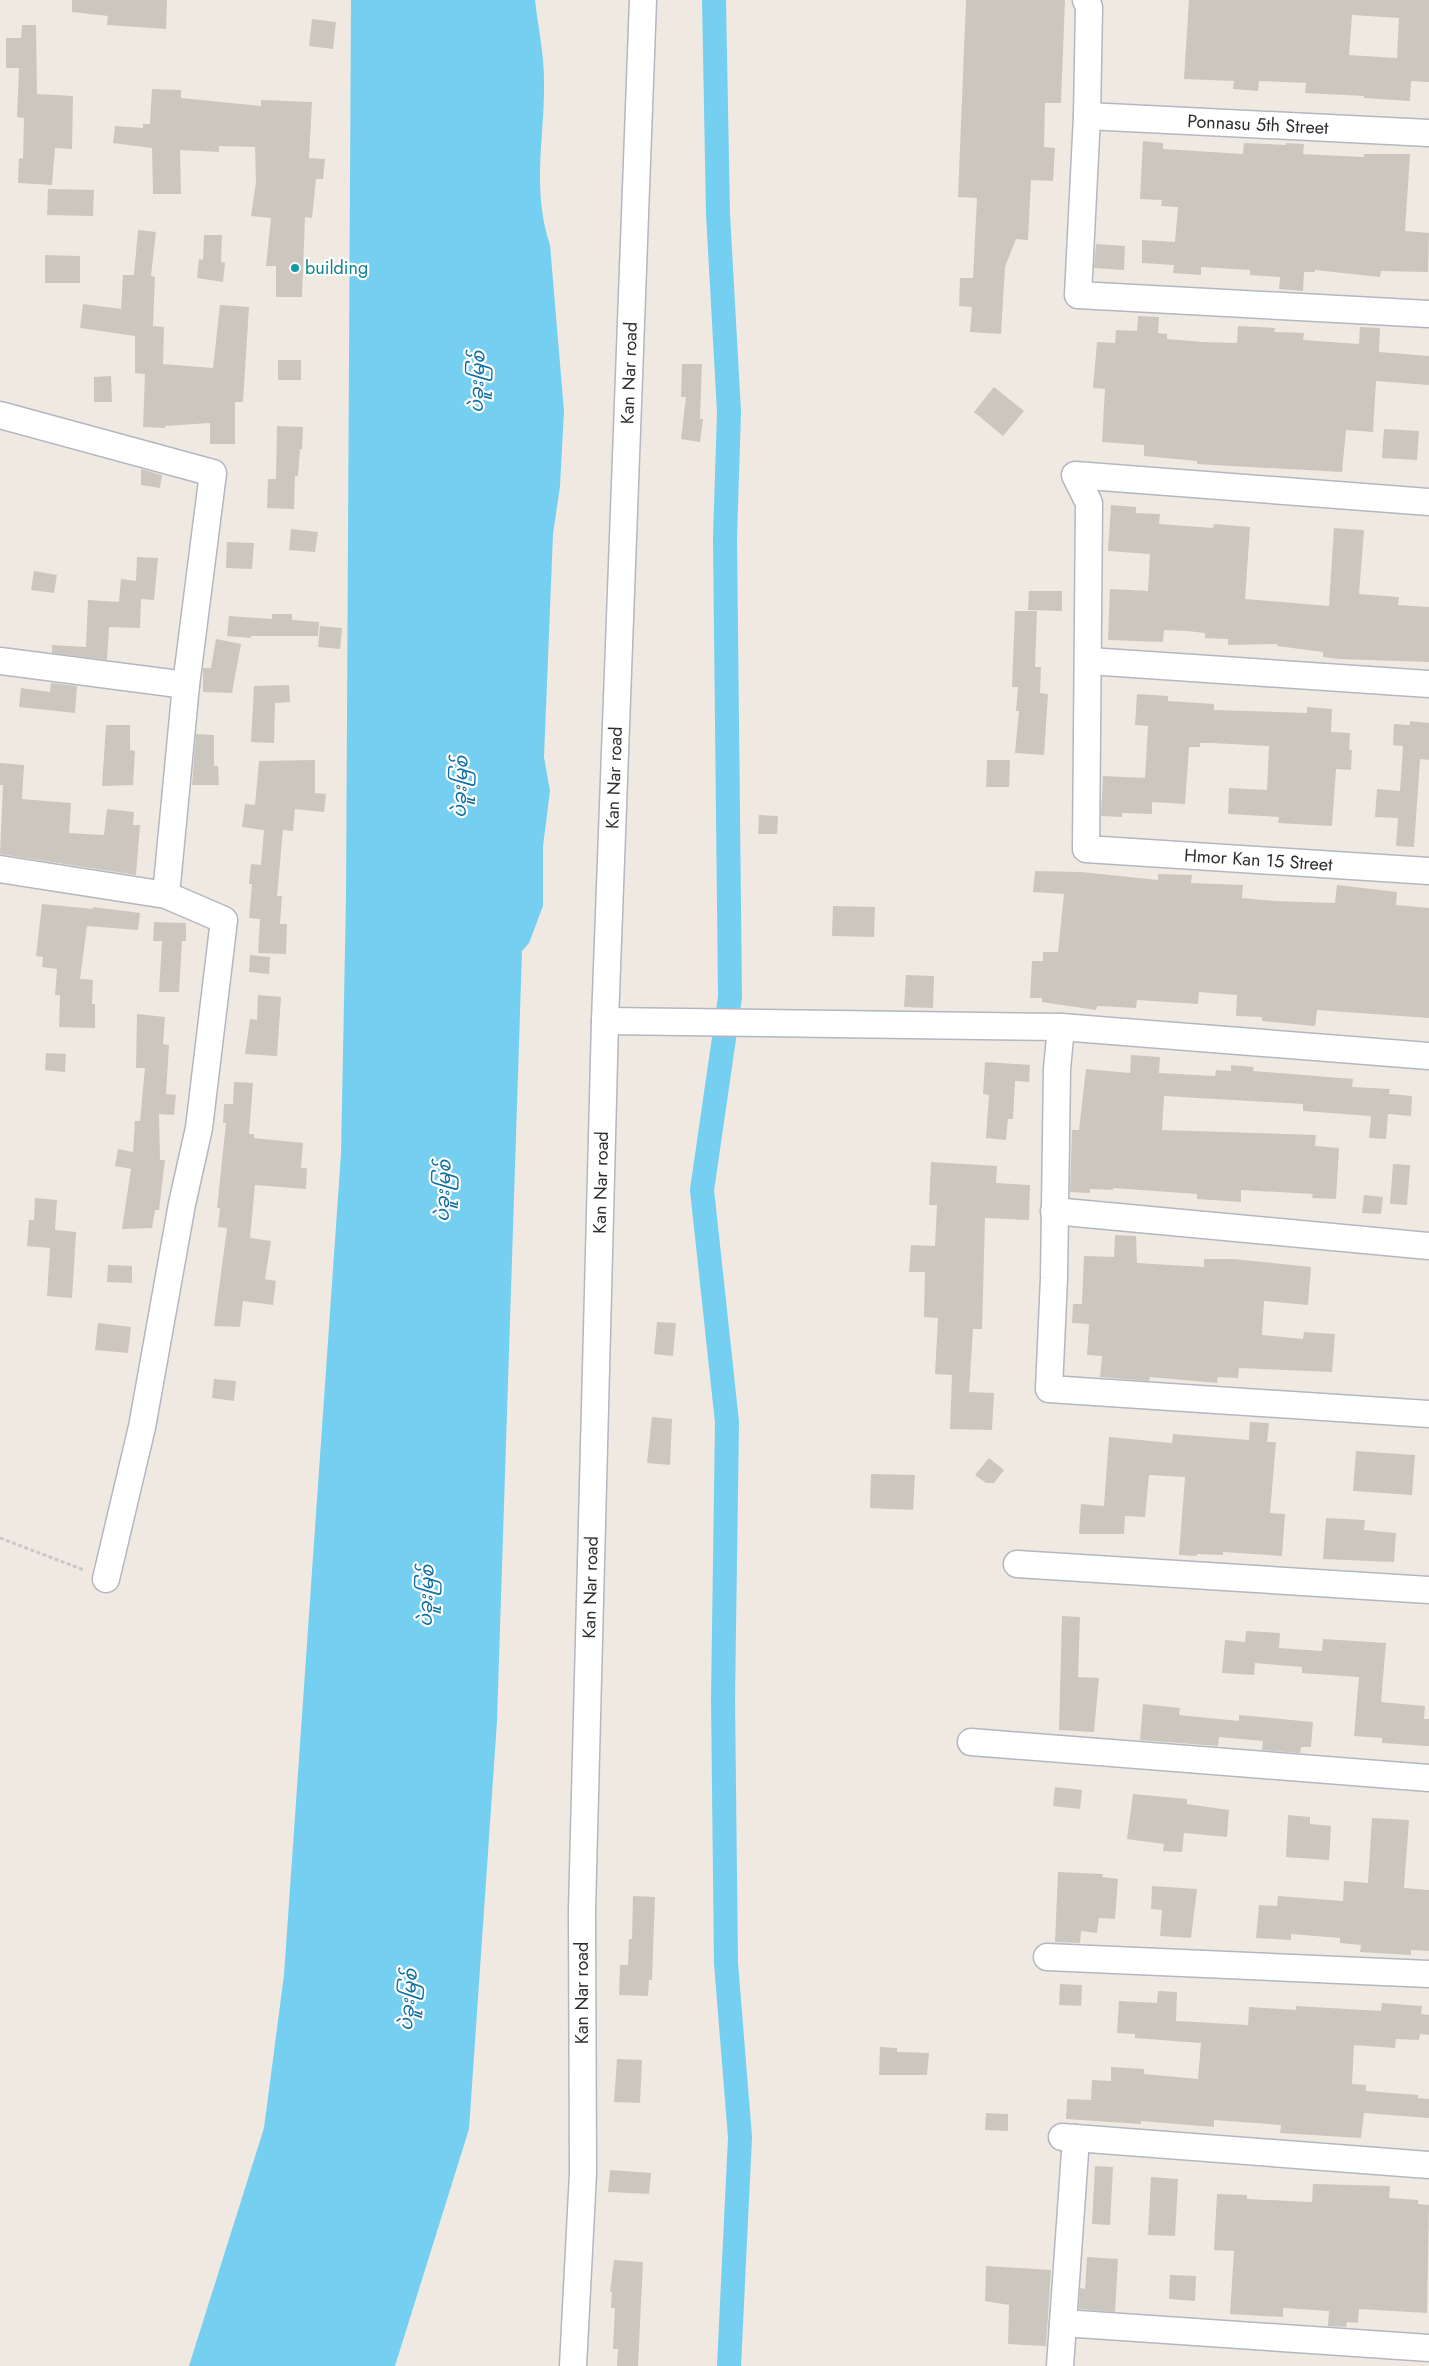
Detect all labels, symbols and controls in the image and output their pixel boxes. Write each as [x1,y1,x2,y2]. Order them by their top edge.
street label: Ponnasu 5th Street [1187,108,1330,141]
place label: building [305,255,368,281]
marker: building [289,262,301,274]
street label: Kan Nar road [614,321,644,425]
water label: ပဲခူးမြစ် [462,349,494,414]
street label: Kan Nar road [599,726,629,829]
water label: ပဲခူးမြစ် [445,754,477,819]
street label: Hmor Kan 15 Street [1183,842,1334,878]
street label: Kan Nar road [586,1131,615,1234]
water label: ပဲခူးမြစ် [428,1158,460,1223]
street label: Kan Nar road [576,1536,605,1639]
water label: ပဲခူးမြစ် [411,1563,443,1628]
street label: Kan Nar road [569,1942,595,2044]
water label: ပဲခူးမြစ် [392,1966,426,2032]

